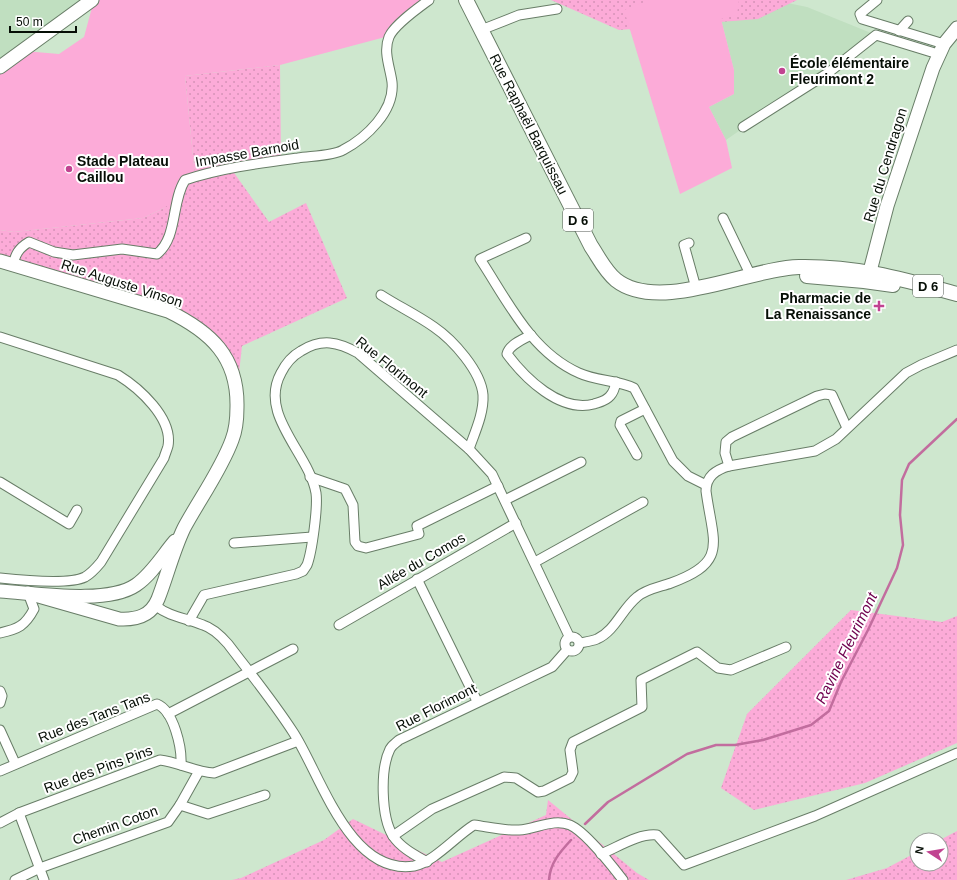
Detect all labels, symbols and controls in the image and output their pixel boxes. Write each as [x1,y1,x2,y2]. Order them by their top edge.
scale bar [10,8,76,34]
text: 50 m [16,15,43,29]
street label: Rue Raphaël Barquissau [487,51,571,197]
place label: École élémentaire Fleurimont 2 [790,55,909,87]
marker: École élémentaire Fleurimont 2 [777,66,787,76]
street label: Rue du Cendragon [860,106,910,224]
street label: Impasse Barnoid [194,136,300,170]
place label: Stade Plateau Caillou [77,153,169,185]
marker: Stade Plateau Caillou [64,164,74,174]
road number: D 6 [563,209,593,231]
street label: Rue Auguste Vinson [59,256,185,310]
road number: D 6 [913,275,943,297]
place label: Pharmacie de La Renaissance [765,290,871,322]
marker: Pharmacie de La Renaissance [874,301,884,311]
street label: Rue Florimont [353,333,431,401]
street label: Allée du Comos [374,529,468,593]
water label: Ravine Fleurimont [812,589,881,706]
street label: Rue Florimont [393,680,479,734]
street label: Rue des Tans Tans [36,688,152,746]
street label: Rue des Pins Pins [42,742,154,796]
street label: Chemin Coton [70,802,160,848]
north arrow [909,832,949,872]
text: N [913,845,926,855]

